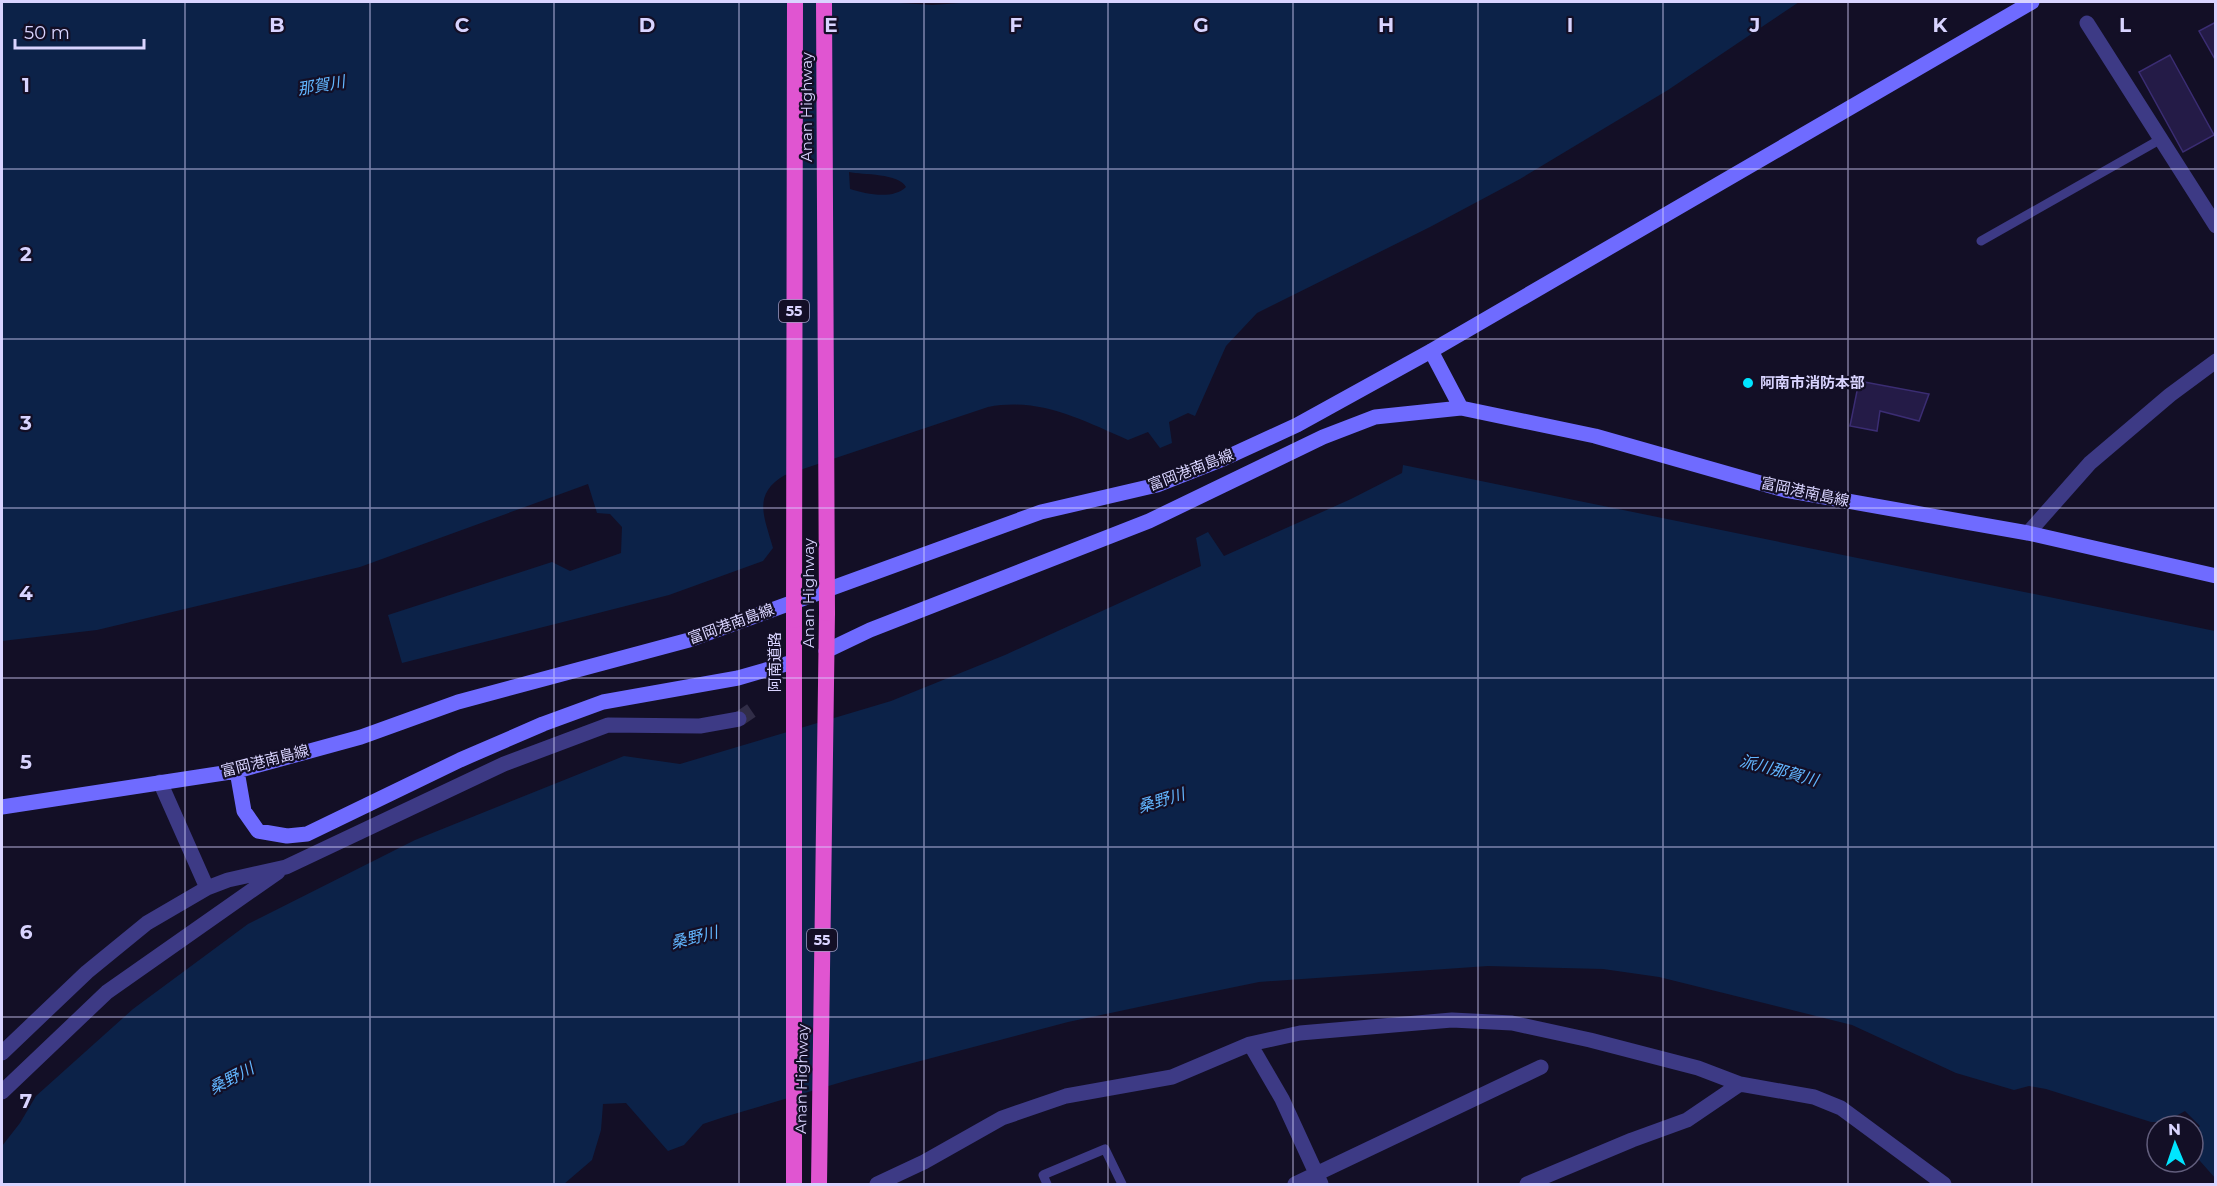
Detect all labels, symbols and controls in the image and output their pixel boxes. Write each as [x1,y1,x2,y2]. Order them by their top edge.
scale bar [15,12,144,50]
text: B [269,13,285,37]
text: C [455,13,470,37]
text: D [639,13,655,37]
text: E [824,13,838,37]
text: F [1010,13,1023,37]
text: G [1193,13,1209,37]
text: H [1378,13,1394,37]
text: I [1567,13,1573,37]
text: J [1749,13,1760,37]
text: K [1933,13,1949,37]
text: L [2119,13,2131,37]
text: 50 m [24,22,70,44]
street label: Anan Highway [797,51,816,162]
water label: 那賀川 [296,72,348,99]
text: 1 [22,73,30,97]
text: 2 [20,242,32,266]
road number: 55 [779,300,809,322]
place label: 阿南市消防本部 [1760,373,1865,392]
marker: 阿南市消防本部 [1741,376,1755,390]
text: 3 [19,411,32,435]
street label: 富岡港南島線 [1145,445,1236,495]
street label: 富岡港南島線 [1759,473,1851,510]
street label: Anan Highway [799,537,818,648]
text: 4 [19,581,33,605]
street label: 富岡港南島線 [685,599,776,648]
street label: 阿南道路 [765,632,784,692]
street label: 富岡港南島線 [219,740,311,781]
text: 5 [20,750,32,774]
water label: 派川那賀川 [1738,751,1822,791]
water label: 桑野川 [1135,784,1189,817]
text: 6 [20,920,33,944]
water label: 桑野川 [669,922,722,953]
road number: 55 [807,929,837,951]
street label: Anan Highway [791,1023,812,1134]
water label: 桑野川 [206,1058,259,1098]
text: 7 [20,1089,32,1113]
north arrow [2145,1114,2205,1174]
text: N [2168,1120,2181,1139]

